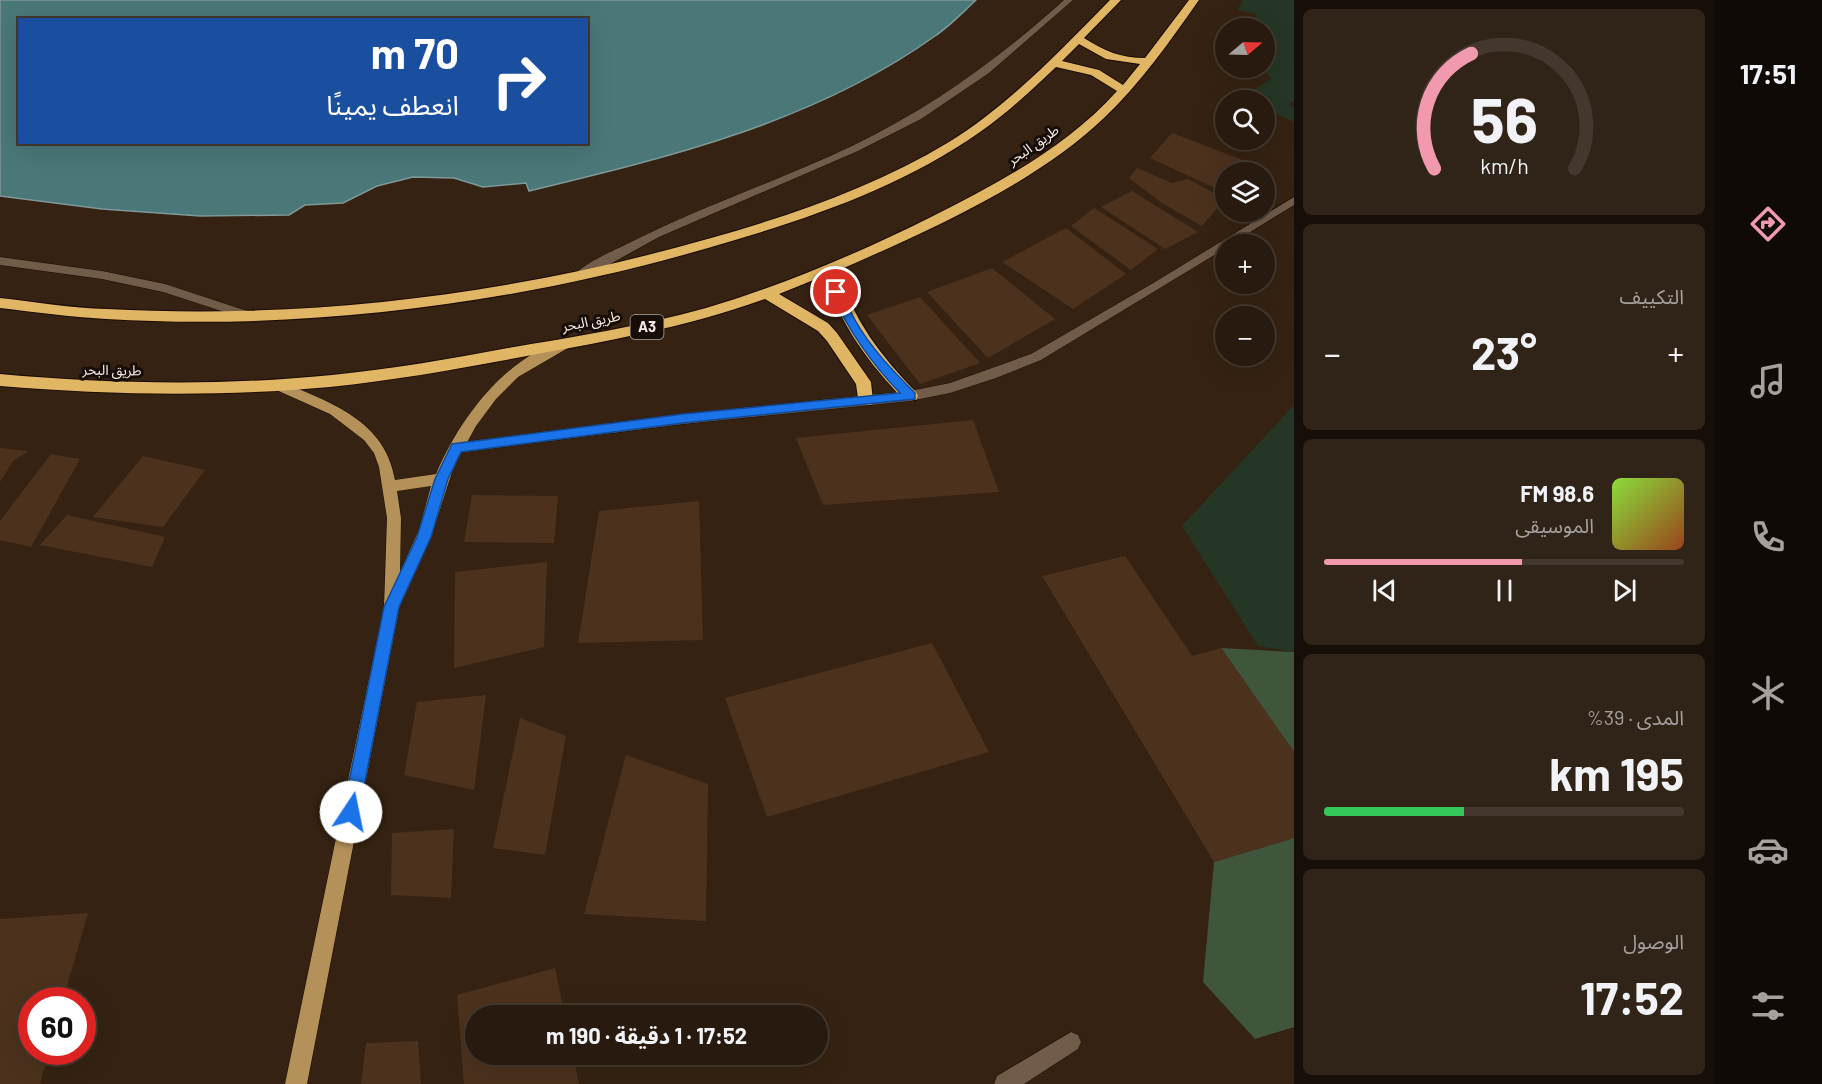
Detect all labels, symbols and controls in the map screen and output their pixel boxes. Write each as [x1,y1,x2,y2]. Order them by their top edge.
north arrow [1215,18,1275,78]
map controls [1215,18,1275,366]
text: 70 m [371,27,459,77]
icon: right [480,42,558,120]
text: 17:51 [1740,57,1796,89]
text: 56 [1470,81,1538,155]
text: انعطف يمينًا [326,88,459,120]
button: search [1215,90,1275,150]
street label: طريق البحر [1003,121,1063,171]
text: km/h [1480,153,1528,178]
button: layers [1215,162,1275,222]
icon: directions [1747,203,1789,245]
button: + [1215,234,1275,294]
pin [810,266,861,317]
icon: arrive [819,275,852,308]
text: التكييف [1620,284,1684,308]
button: − [1215,306,1275,366]
street label: طريق البحر [559,307,622,337]
road number: A3 [630,315,664,339]
text: 23° [1471,325,1537,379]
text: − [1324,333,1341,373]
text: + [1667,333,1684,373]
street label: طريق البحر [81,360,142,381]
icon: music [1747,360,1789,402]
text: 98.6 FM [1520,480,1594,506]
text: الموسيقى [1515,513,1594,537]
icon: phone [1747,516,1789,558]
icon: previous [1368,574,1401,607]
icon: pause [1488,574,1521,607]
icon: next [1608,574,1641,607]
icon: climate [1747,672,1789,714]
text: المدى · 39% [1587,705,1684,729]
text: 195 km [1549,746,1684,800]
position arrow [319,780,383,844]
icon: car [1747,829,1789,871]
text: الوصول [1623,929,1684,953]
text: 17:52 [1580,970,1684,1024]
icon: filters [1747,985,1789,1027]
speed limit sign: 60 [18,987,96,1065]
text: 17:52 · 1 دقيقة · 190 m [546,1022,747,1048]

